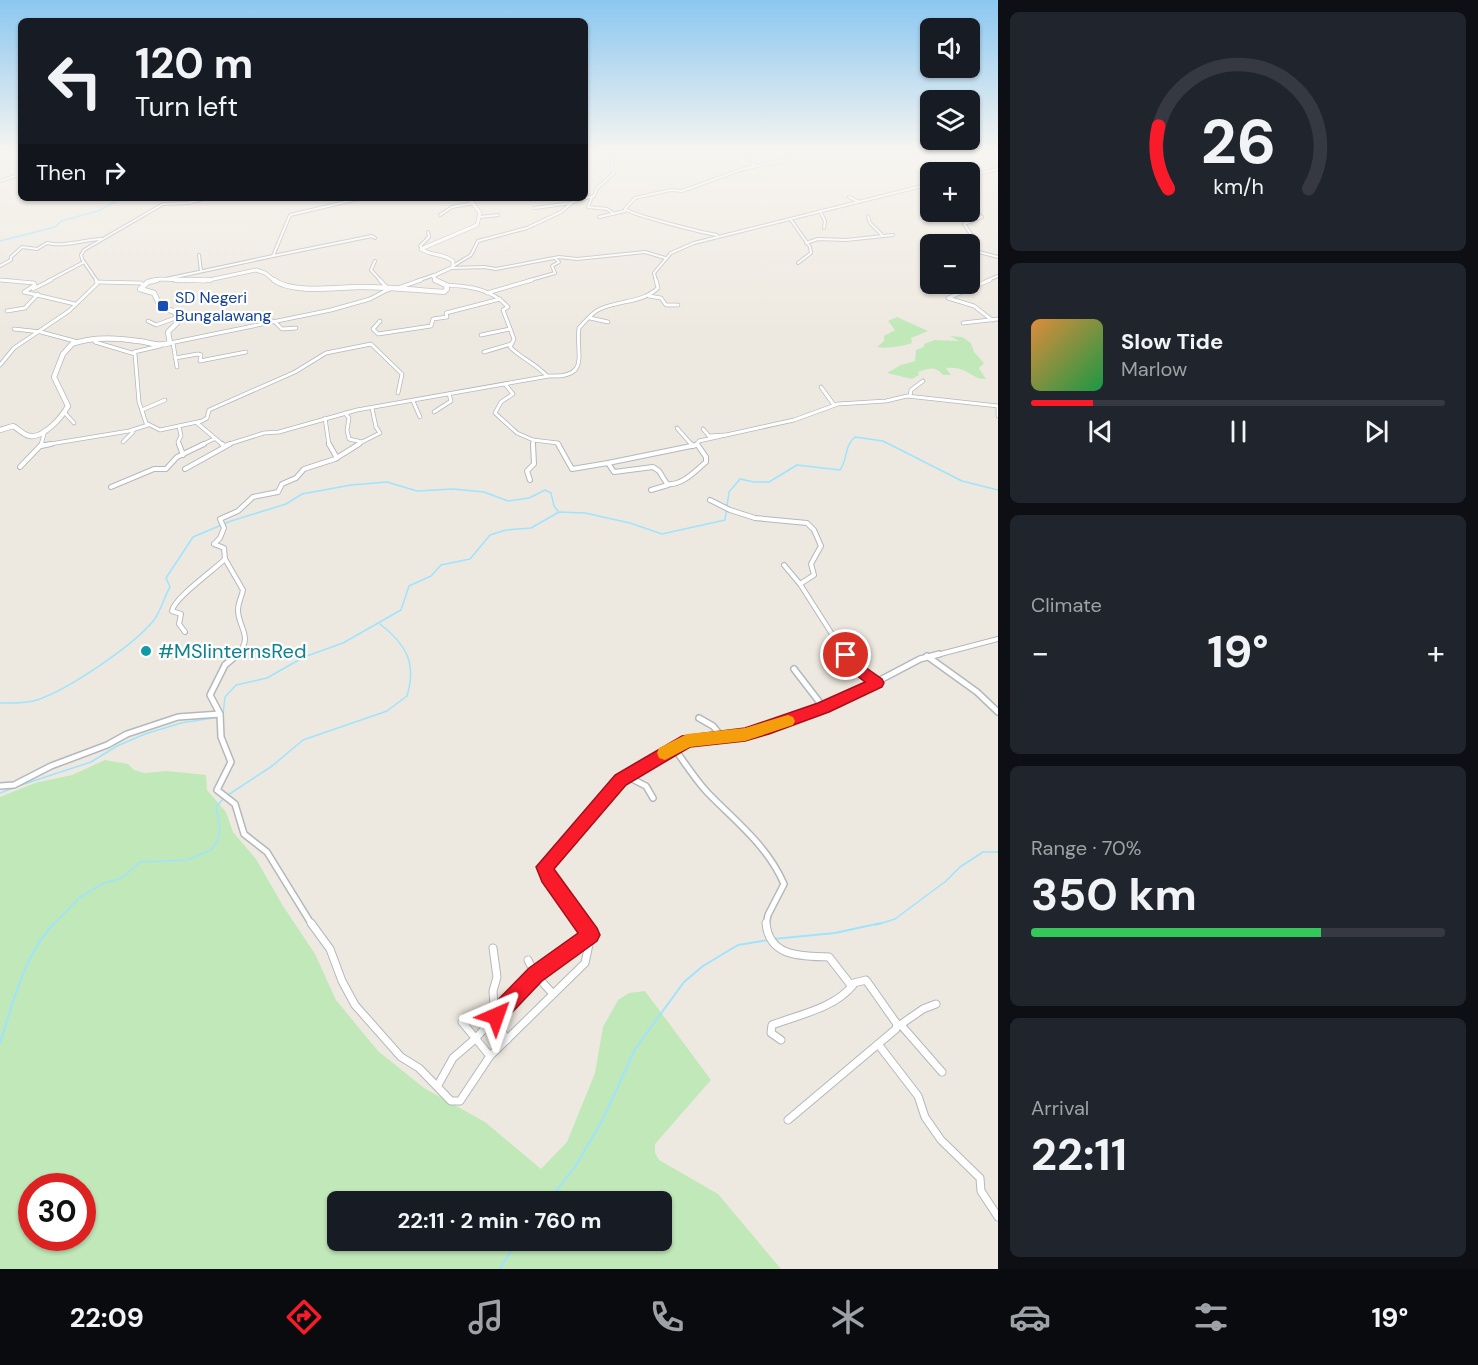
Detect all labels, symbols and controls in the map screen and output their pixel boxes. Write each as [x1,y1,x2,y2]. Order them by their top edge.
map controls [920,18,980,294]
button: sound [920,18,980,78]
text: 120 m [135,36,253,91]
icon: left [36,42,114,120]
text: Turn left [135,89,238,124]
button: layers [920,90,980,150]
text: 26 [1200,101,1276,182]
icon: right [98,156,131,189]
text: Then [36,158,86,187]
button: + [920,162,980,222]
text: km/h [1213,173,1263,201]
button: − [920,234,980,294]
place label: SD Negeri Bungalawang [175,287,272,326]
marker: SD Negeri Bungalawang [156,299,170,313]
text: Slow Tide [1121,327,1223,356]
text: Marlow [1121,356,1187,382]
icon: previous [1084,415,1117,448]
icon: pause [1222,415,1255,448]
icon: next [1360,415,1393,448]
text: Climate [1031,592,1102,618]
text: 19° [1207,622,1269,681]
pin [820,629,871,680]
text: − [1031,631,1049,674]
text: + [1427,631,1445,674]
place label: #MSIinternsRed [158,638,306,664]
icon: arrive [829,638,862,671]
marker: #MSIinternsRed [139,644,153,658]
text: Range · 70% [1031,835,1141,861]
text: 350 km [1031,865,1197,924]
position arrow [464,984,528,1048]
text: Arrival [1031,1095,1089,1121]
text: 22:11 [1031,1125,1127,1184]
speed limit sign: 30 [18,1173,96,1251]
text: 22:11 · 2 min · 760 m [398,1206,601,1235]
icon: directions [283,1296,325,1338]
icon: music [465,1296,507,1338]
icon: phone [646,1296,688,1338]
icon: climate [827,1296,869,1338]
icon: car [1009,1296,1051,1338]
icon: filters [1190,1296,1232,1338]
text: 22:09 [70,1300,144,1335]
text: 19° [1371,1300,1408,1335]

